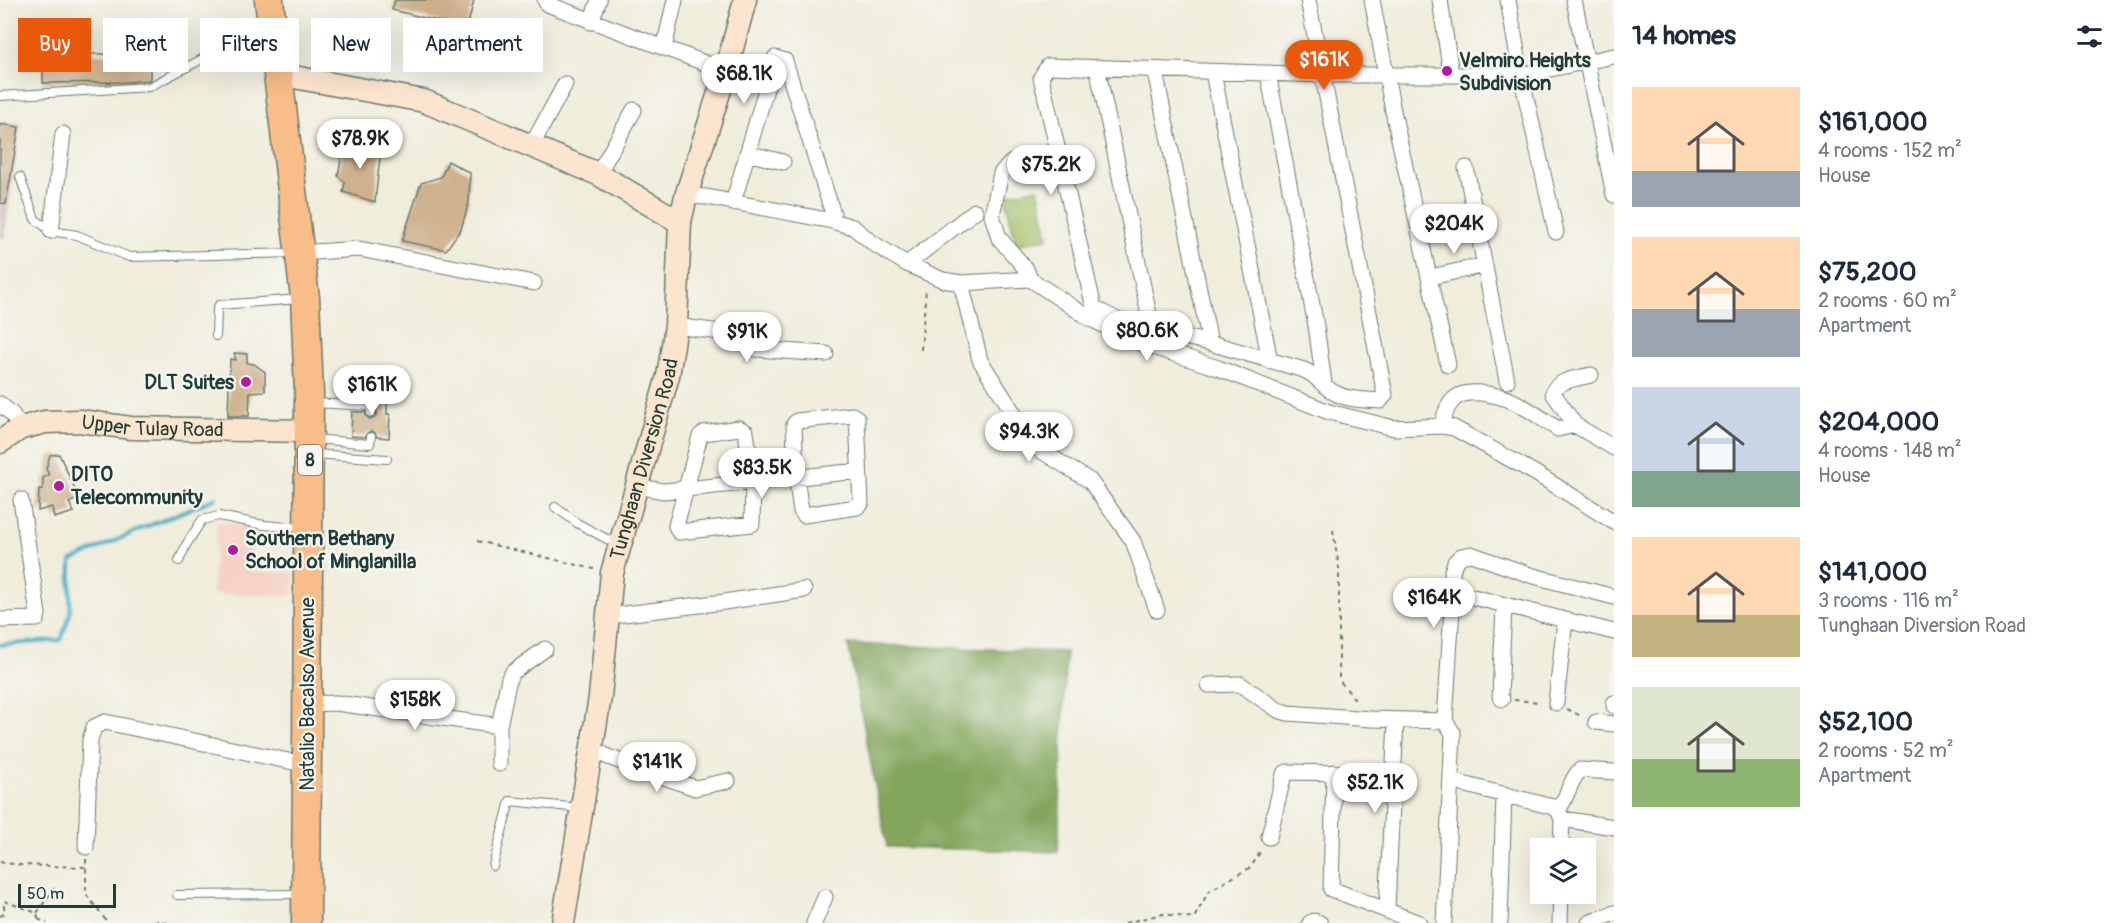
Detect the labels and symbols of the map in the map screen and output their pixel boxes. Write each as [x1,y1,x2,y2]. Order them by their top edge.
pin: $161K [1282,40,1366,91]
place label: Velmiro Heights Subdivision [1459,48,1591,96]
pin: $68.1K [695,54,793,105]
marker: Velmiro Heights Subdivision [1440,64,1454,78]
pin: $78.9K [311,119,409,170]
pin: $75.2K [1002,145,1100,196]
pin: $204K [1412,204,1496,255]
pin: $80.6K [1098,311,1196,362]
pin: $91K [711,312,783,363]
street label: Tunghaan Diversion Road [604,357,683,563]
pin: $161K [330,365,414,416]
place label: DLT Suites [144,370,234,395]
marker: DLT Suites [239,375,253,389]
street label: Upper Tulay Road [80,409,224,442]
pin: $94.3K [980,412,1078,463]
road number: 8 [298,445,322,475]
pin: $83.5K [713,448,811,499]
place label: DITO Telecommunity [70,462,203,510]
marker: DITO Telecommunity [52,479,66,493]
place label: Southern Bethany School of Minglanilla [245,526,416,574]
marker: Southern Bethany School of Minglanilla [226,543,240,557]
pin: $164K [1392,578,1476,629]
street label: Natalio Bacalso Avenue [295,597,320,791]
pin: $158K [373,680,457,731]
pin: $141K [615,742,699,793]
pin: $52.1K [1326,763,1424,814]
scale bar [18,881,116,908]

